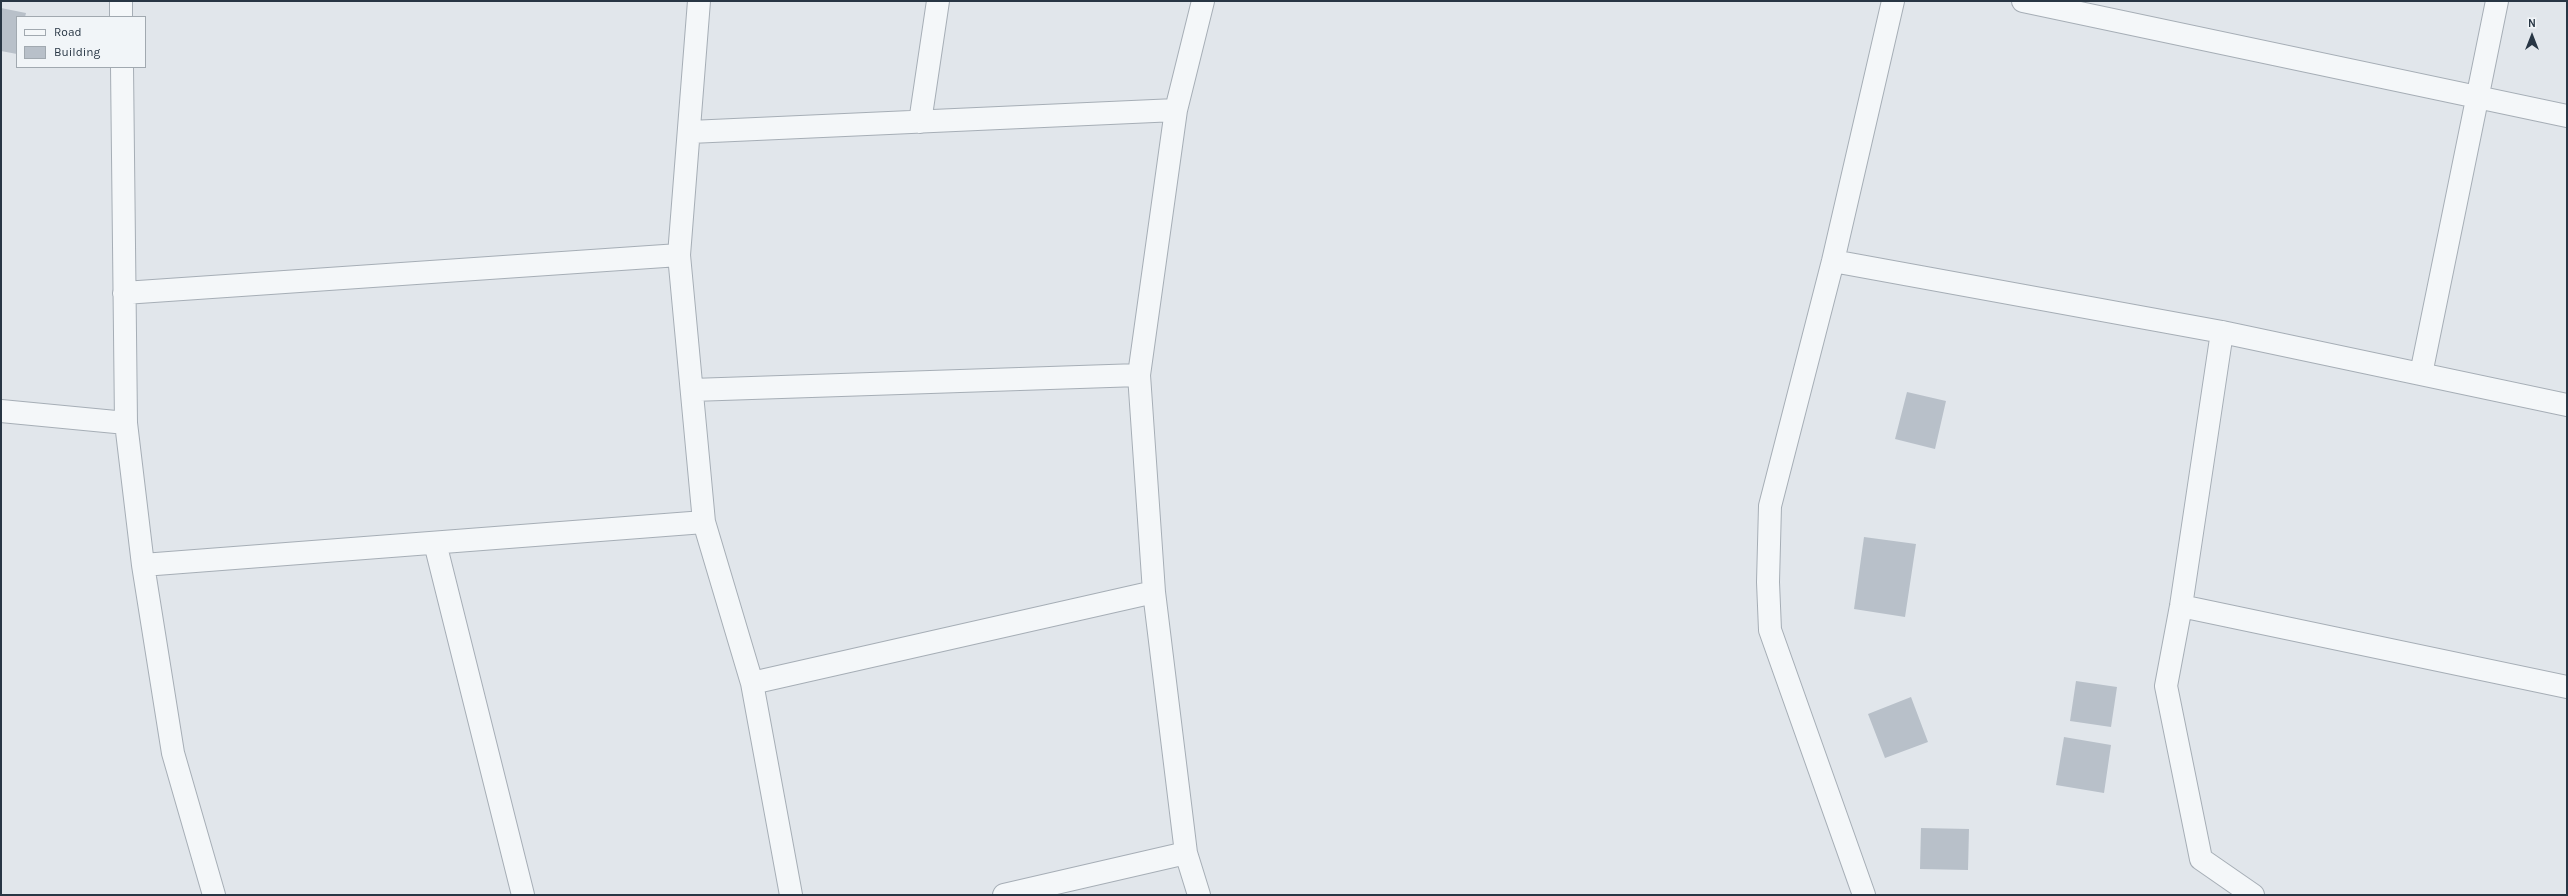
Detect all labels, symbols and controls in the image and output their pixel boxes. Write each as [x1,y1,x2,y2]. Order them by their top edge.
legend [16,16,146,68]
north arrow [2512,16,2552,56]
text: N [2528,17,2536,30]
text: Road [54,25,82,39]
text: Building [54,45,100,59]

